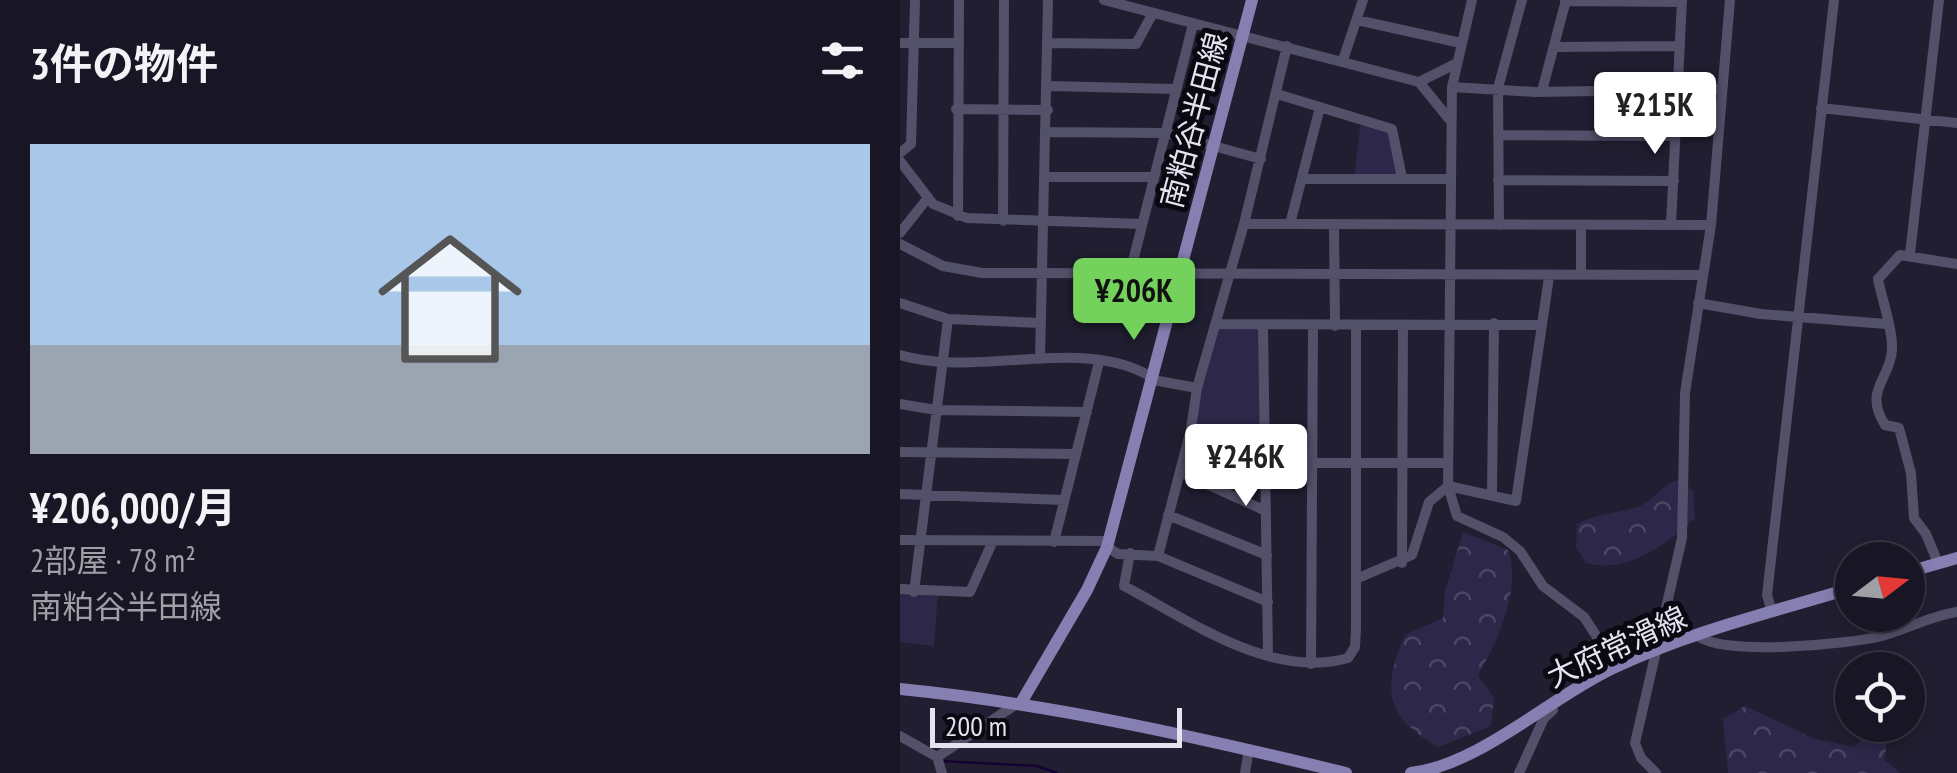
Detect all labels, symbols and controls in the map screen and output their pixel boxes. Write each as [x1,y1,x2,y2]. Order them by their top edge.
street label: 南粕谷半田線 [1151,28,1235,212]
icon: filters [815,33,870,88]
text: 3件の物件 [30,36,218,91]
pin: ¥215K [1585,72,1725,157]
text: ¥215K [1616,83,1694,125]
icon: home [360,209,540,389]
pin: ¥206K [1064,258,1204,343]
text: ¥206K [1095,269,1173,311]
pin: ¥246K [1176,424,1316,509]
text: ¥246K [1207,435,1285,477]
text: ¥206,000/月 [30,480,236,535]
text: 2部屋 · 78 m² [30,539,196,581]
north arrow [1835,542,1925,632]
map controls [1835,542,1925,742]
text: 南粕谷半田線 [30,585,222,627]
street label: 大府常滑線 [1540,597,1692,695]
button: locate [1835,652,1925,742]
scale bar [930,703,1182,748]
text: 200 m [945,707,1007,744]

